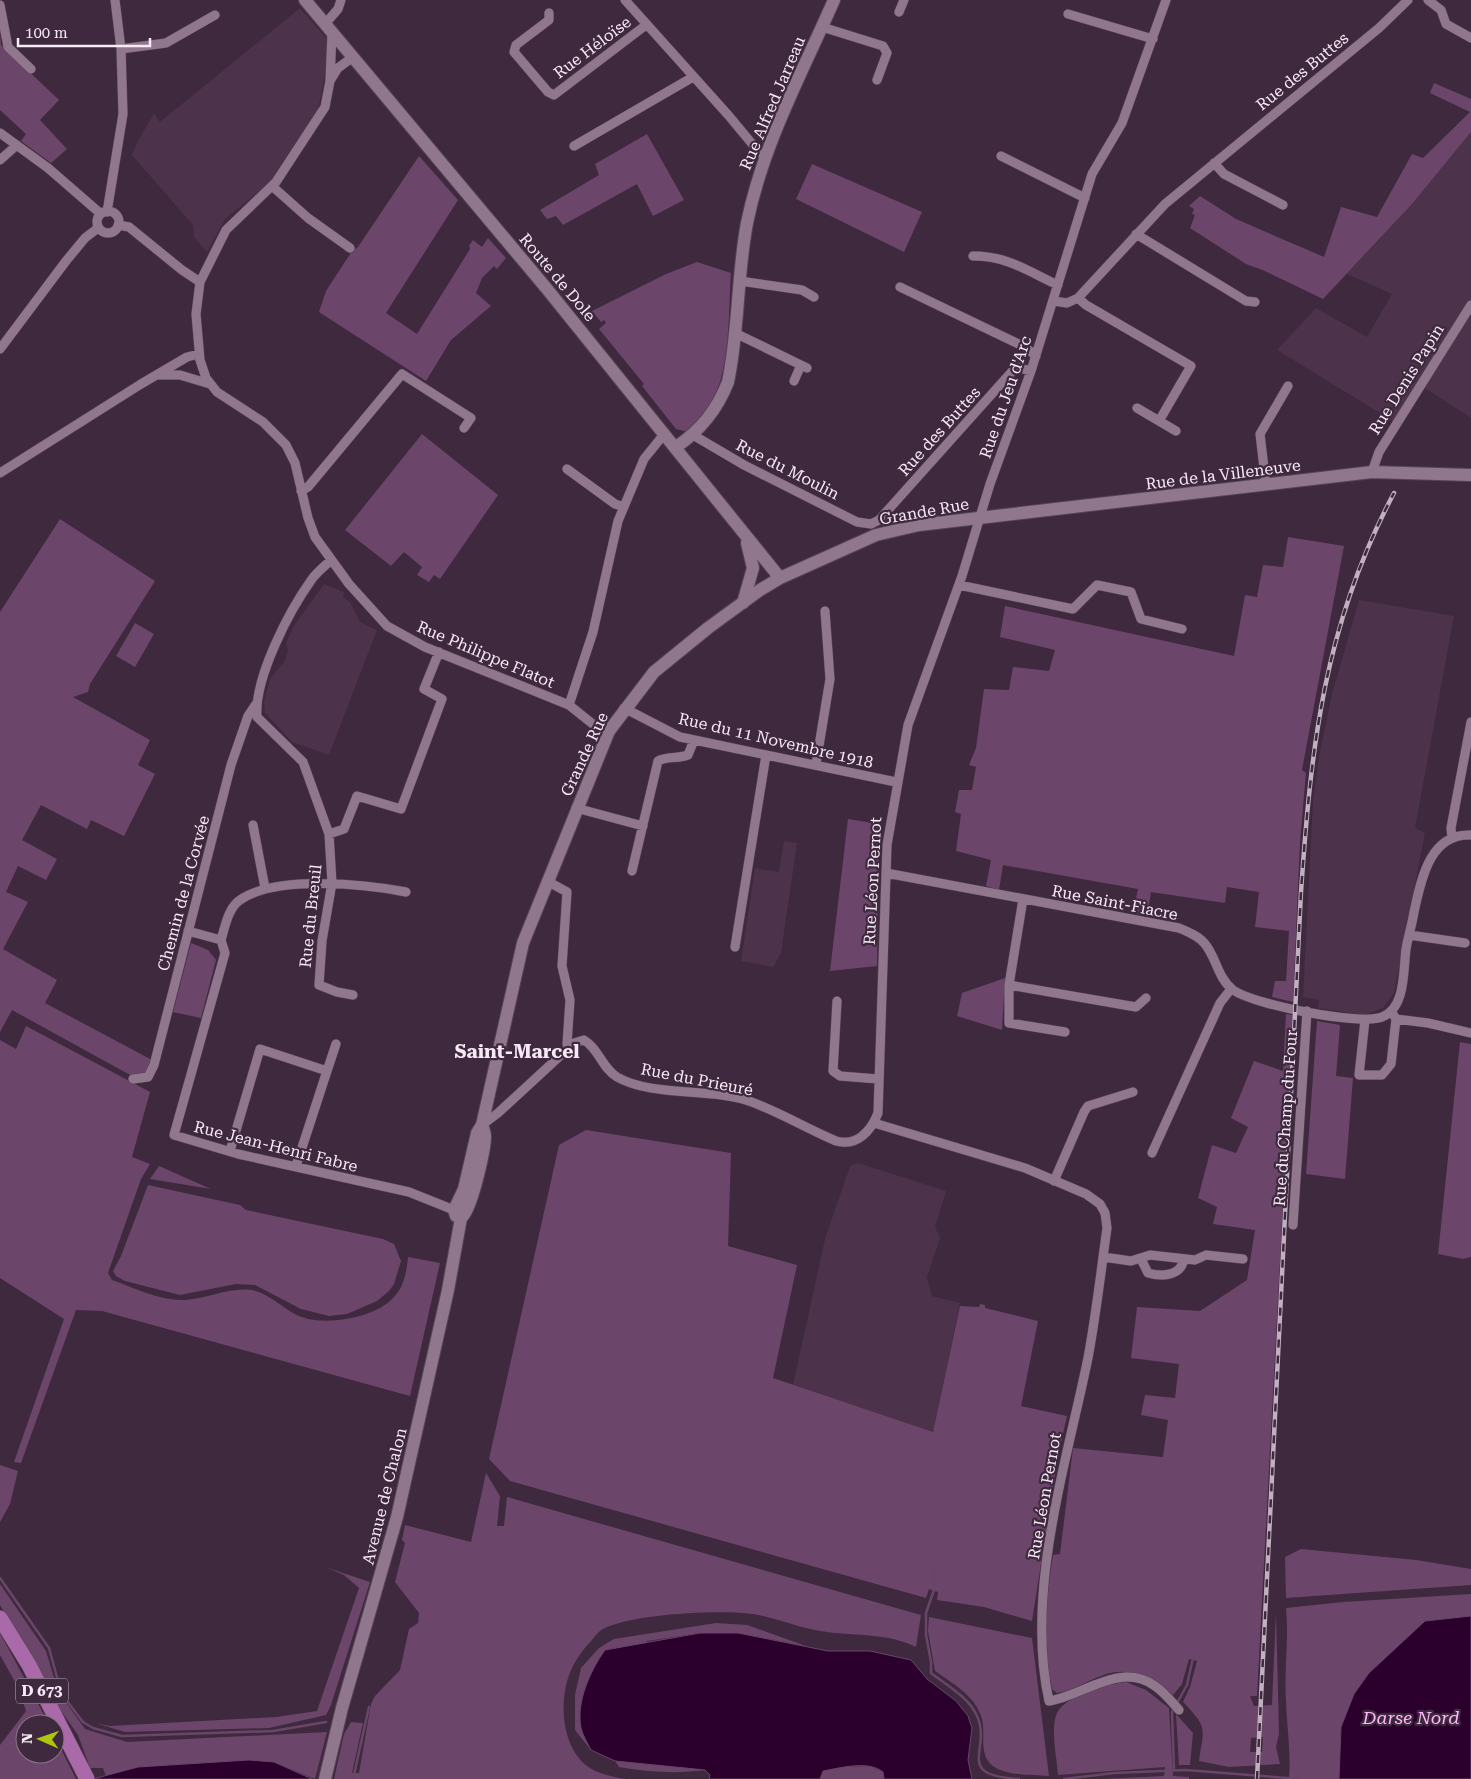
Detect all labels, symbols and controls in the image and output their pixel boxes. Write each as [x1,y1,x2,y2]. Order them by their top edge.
street label: Rue Héloïse [550,12,635,83]
scale bar [18,15,150,47]
text: 100 m [25,24,68,42]
street label: Rue des Buttes [1252,28,1353,114]
street label: Rue Alfred Jarreau [736,34,809,173]
street label: Route de Dole [515,230,600,325]
street label: Rue Denis Papin [1365,321,1448,438]
street label: Rue du Jeu d'Arc [976,333,1035,461]
street label: Rue des Buttes [894,383,985,480]
street label: Rue du Moulin [733,435,843,504]
street label: Rue de la Villeneuve [1144,456,1302,493]
street label: Grande Rue [878,494,971,529]
street label: Rue Philippe Flatot [414,617,558,692]
street label: Grande Rue [557,709,612,799]
street label: Rue du 11 Novembre 1918 [677,709,875,772]
street label: Chemin de la Corvée [154,813,213,973]
street label: Rue Léon Pernot [860,817,885,945]
street label: Rue du Breuil [296,863,325,969]
street label: Rue Saint-Fiacre [1050,881,1180,924]
street label: Rue du Champ du Four [1270,1029,1301,1207]
district label: Saint-Marcel [455,1040,579,1063]
street label: Rue du Prieuré [639,1059,755,1100]
street label: Rue Jean-Henri Fabre [192,1117,360,1176]
street label: Avenue de Chalon [358,1426,411,1566]
street label: Rue Léon Pernot [1024,1431,1065,1561]
road number: D 673 [16,1678,68,1704]
water label: Darse Nord [1361,1707,1460,1728]
north arrow [15,1714,65,1764]
text: N [19,1733,35,1744]

